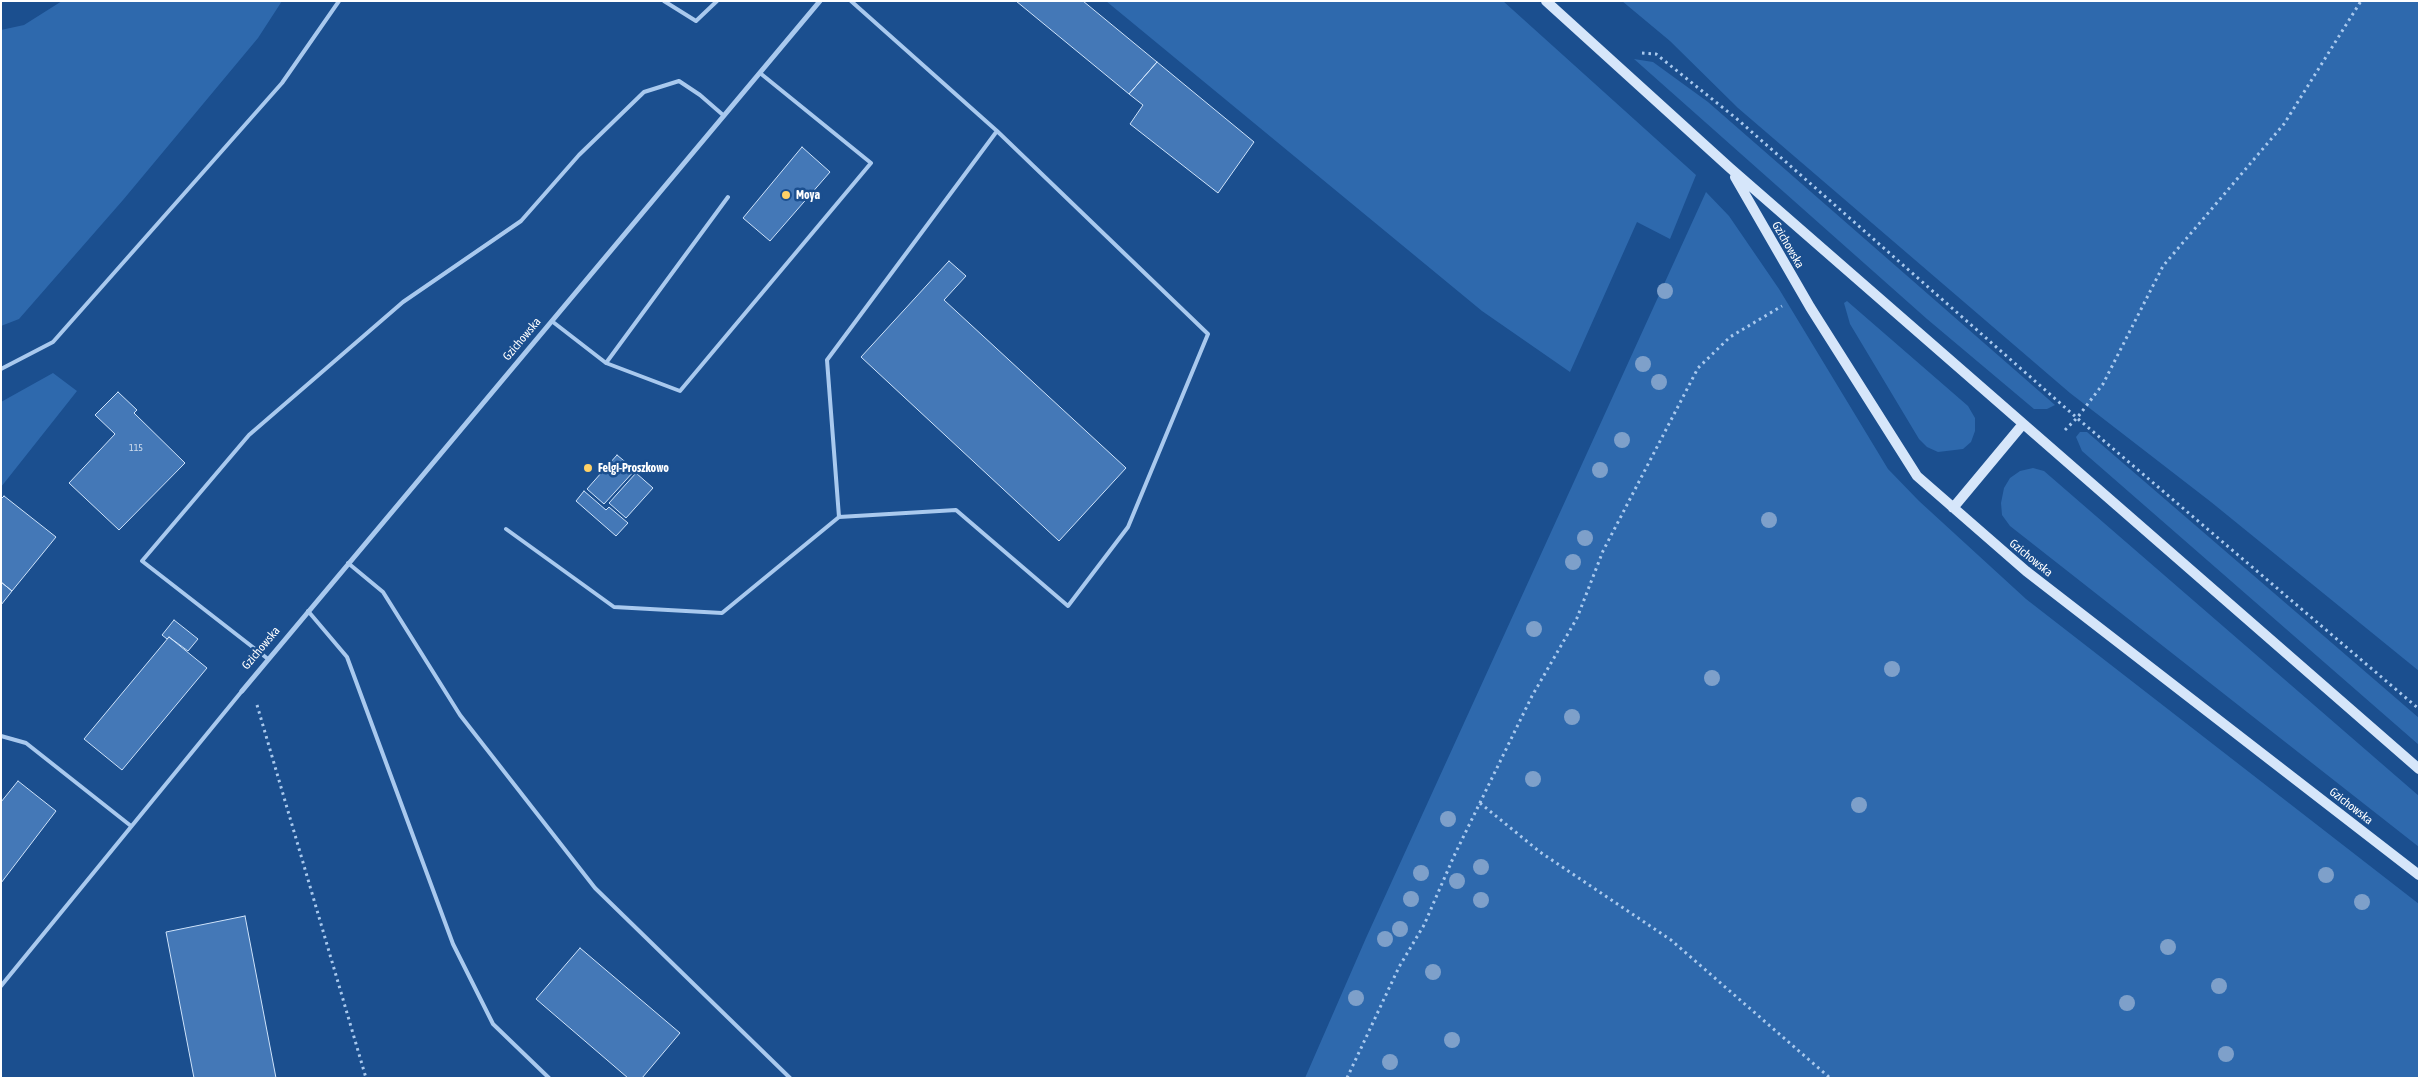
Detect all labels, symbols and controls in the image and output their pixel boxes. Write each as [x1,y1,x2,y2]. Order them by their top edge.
place label: Moya [796,188,820,202]
marker: Moya [780,189,792,201]
street label: Gzichowska [1769,219,1807,271]
street label: Gzichowska [500,315,544,363]
house number: 115 [129,442,143,454]
place label: Felgi-Proszkowo [598,461,669,475]
marker: Felgi-Proszkowo [582,462,594,474]
street label: Gzichowska [2006,536,2056,580]
street label: Gzichowska [239,624,283,672]
street label: Gzichowska [2326,784,2376,828]

